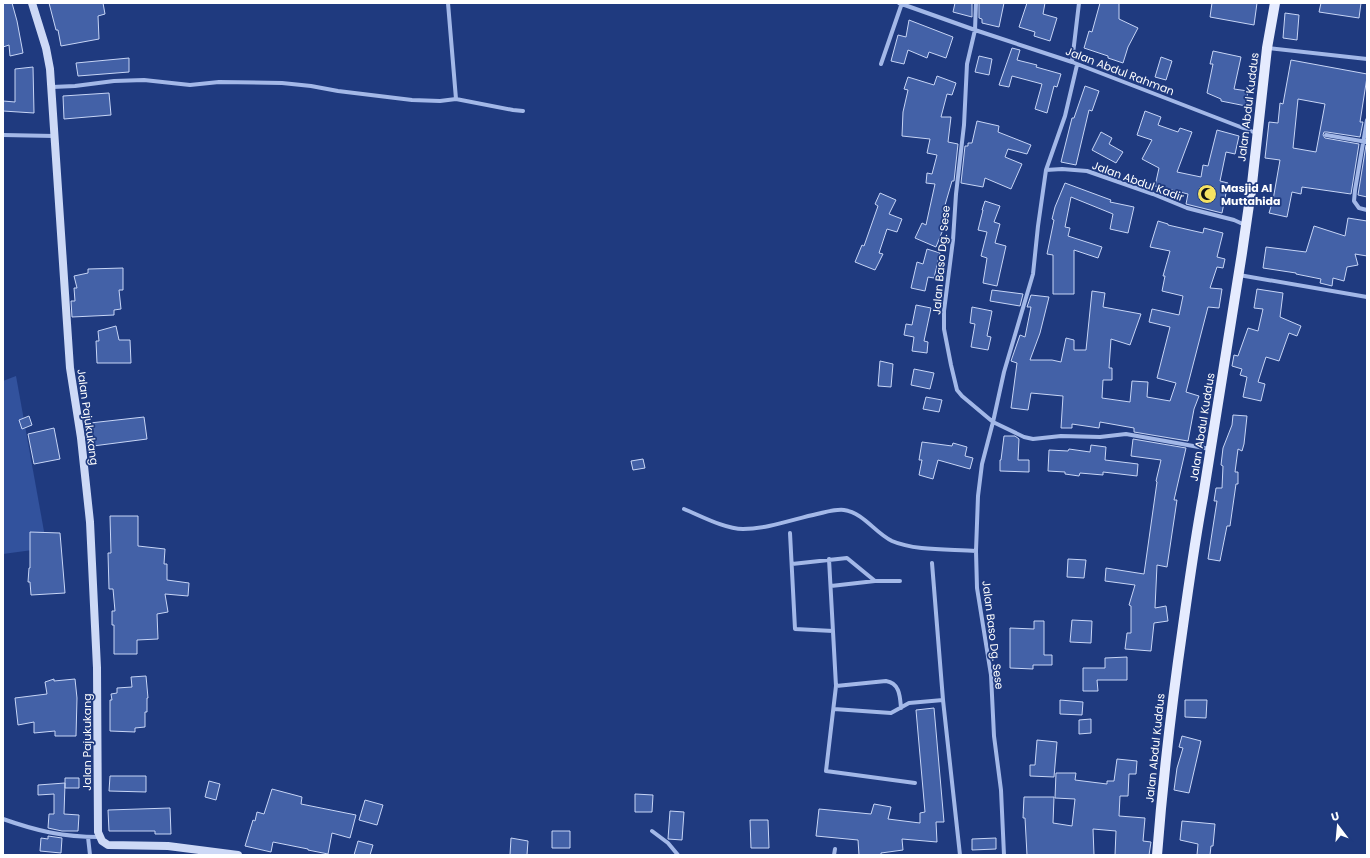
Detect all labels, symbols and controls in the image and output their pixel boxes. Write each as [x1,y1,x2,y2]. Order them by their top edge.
street label: Jalan Abdul Rahman [1063,43,1177,99]
street label: Jalan Abdul Kuddus [1233,51,1263,162]
street label: Jalan Abdul Kadir [1090,157,1186,205]
place label: Masjid Al Muttahida [1221,180,1281,209]
mosque icon: Masjid Al Muttahida [1196,183,1218,205]
street label: Jalan Baso Dg. Sese [928,205,954,315]
street label: Jalan Pajukukang [73,368,103,466]
street label: Jalan Abdul Kuddus [1186,371,1219,482]
street label: Jalan Baso Dg. Sese [978,580,1008,691]
street label: Jalan Abdul Kuddus [1141,692,1169,803]
street label: Jalan Pajukukang [79,693,95,791]
north arrow [1318,806,1358,846]
text: U [1329,808,1341,825]

